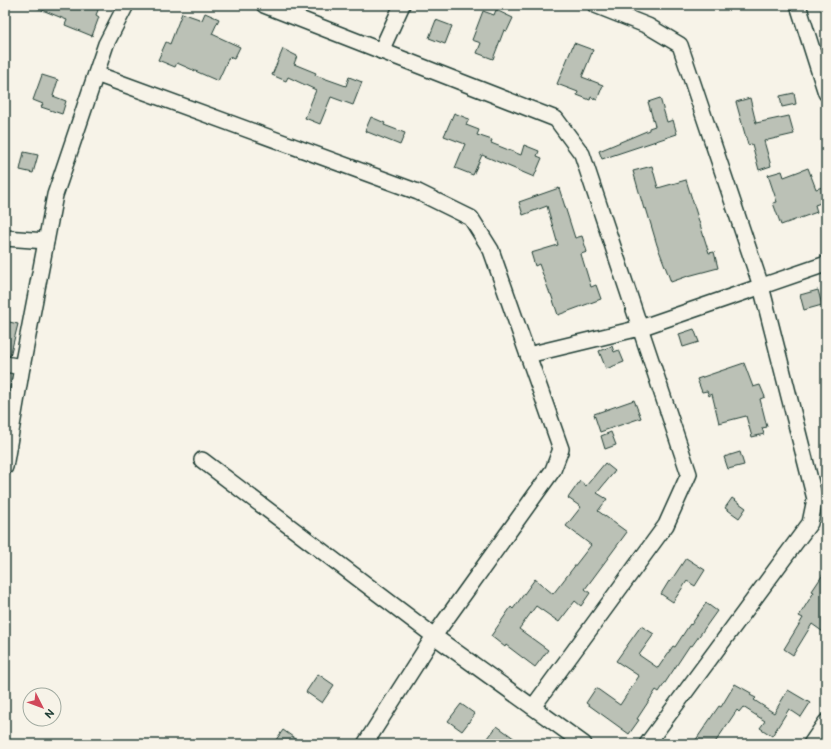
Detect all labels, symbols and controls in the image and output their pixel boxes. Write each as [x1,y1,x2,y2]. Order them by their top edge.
north arrow [22,687,62,727]
text: N [41,706,57,721]

